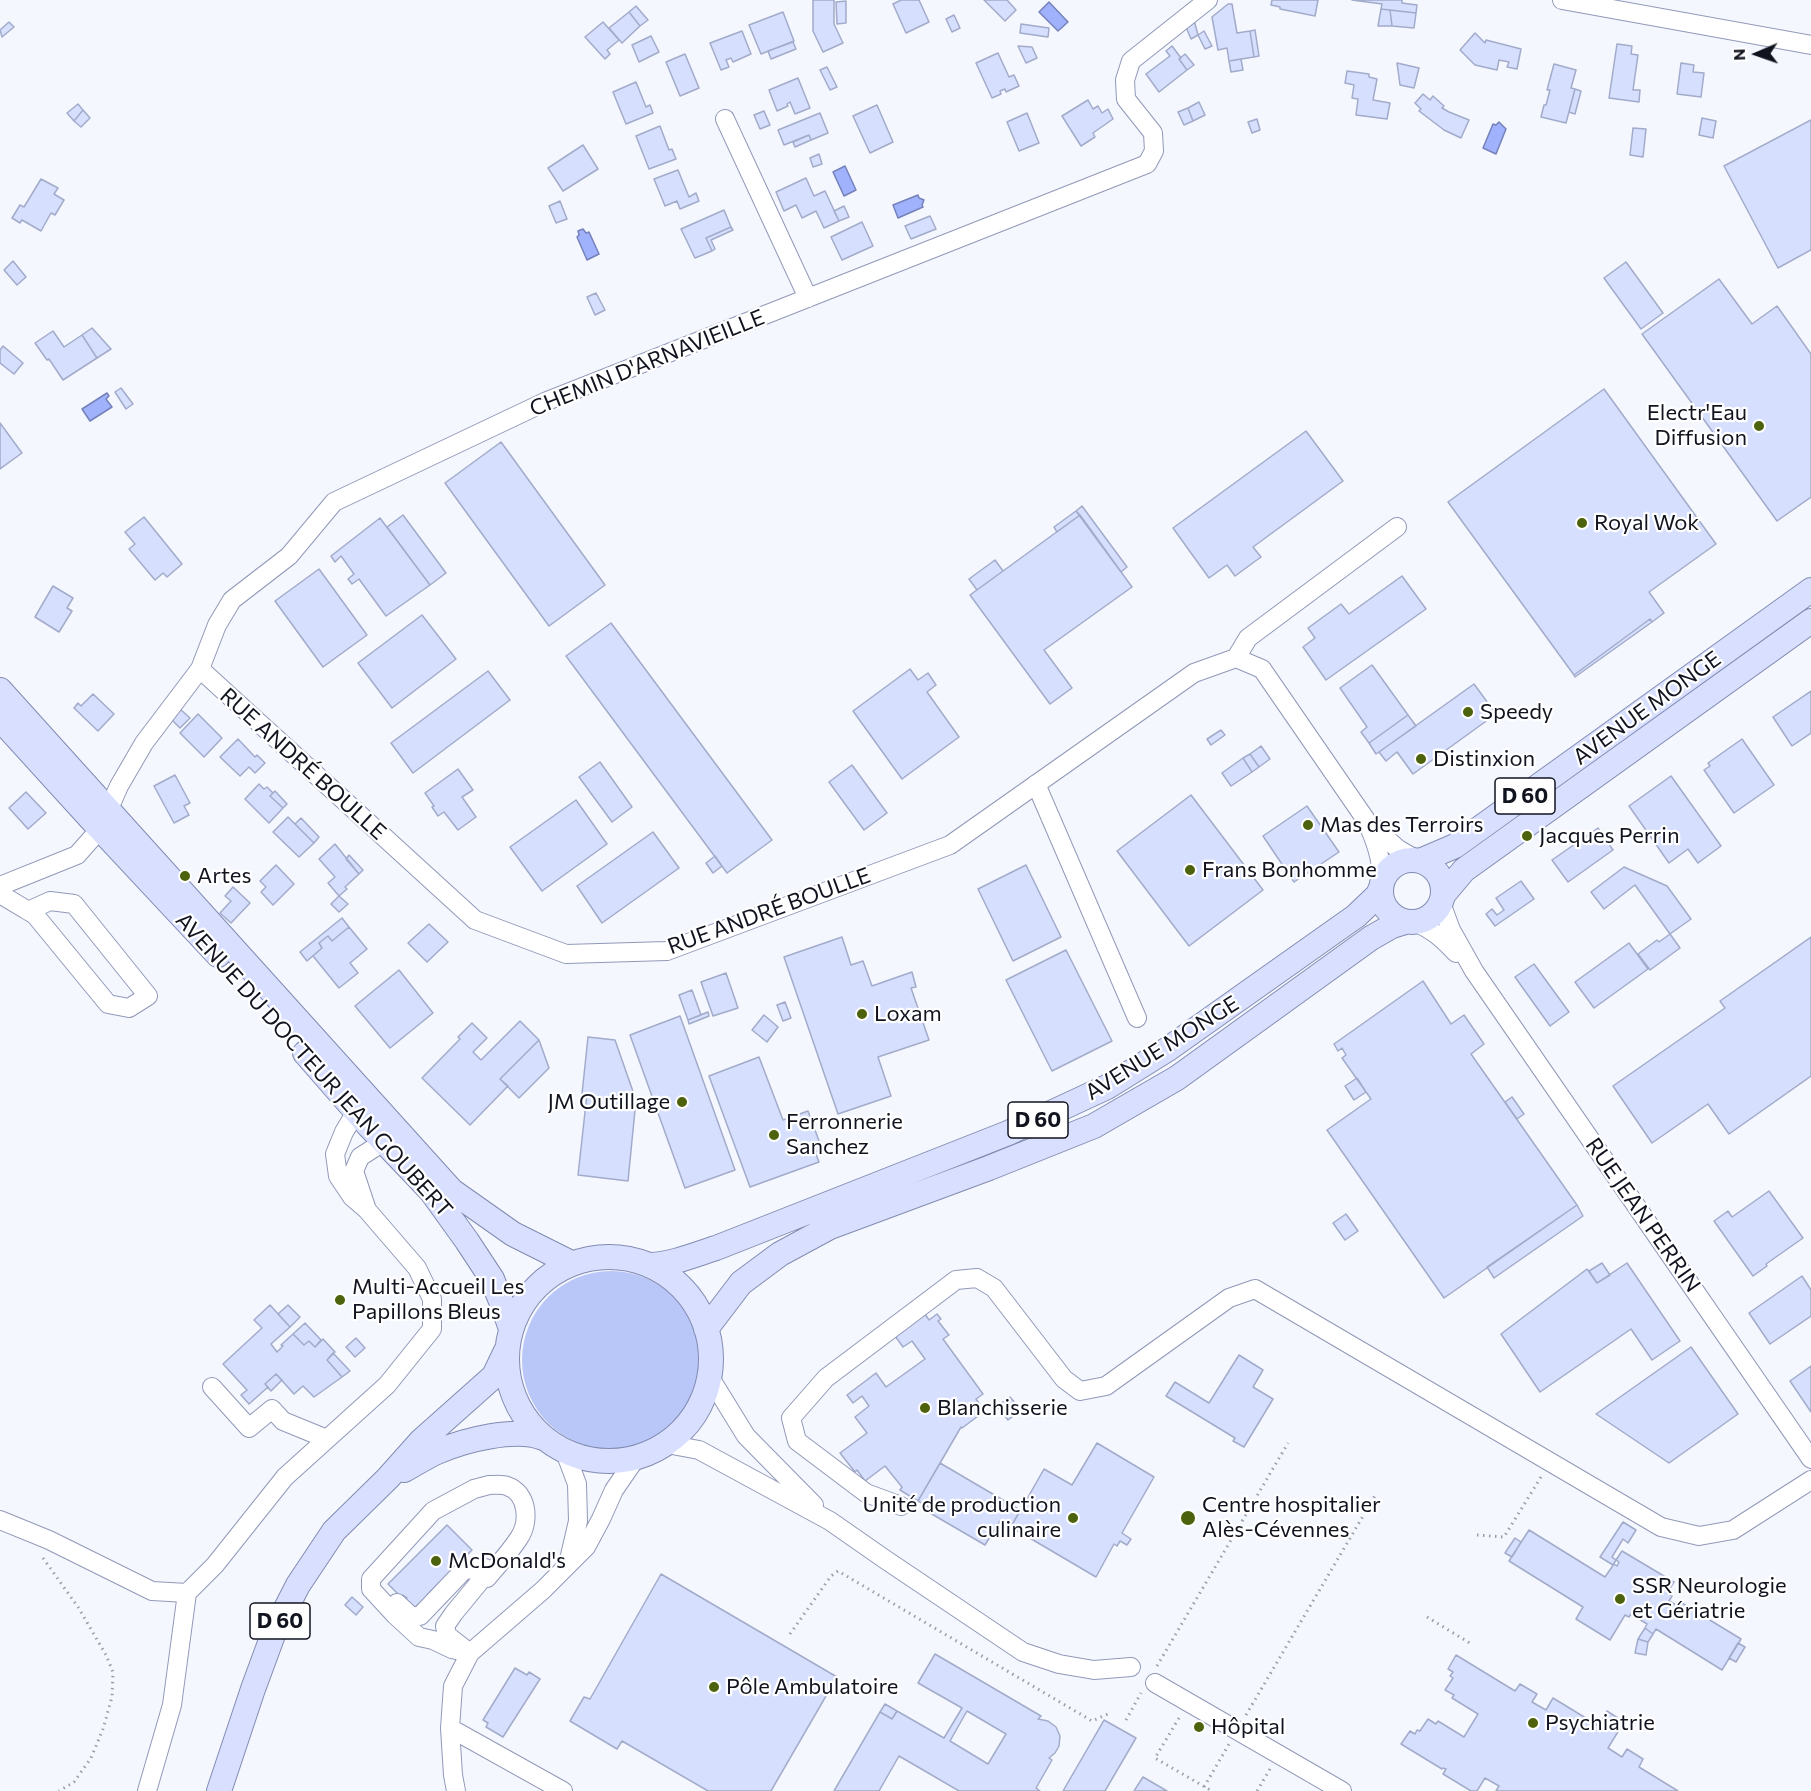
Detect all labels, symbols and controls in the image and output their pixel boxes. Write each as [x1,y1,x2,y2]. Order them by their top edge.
north arrow [1727,24,1787,84]
text: N [1729,48,1748,61]
street label: CHEMIN D'ARNAVIEILLE [526,304,768,422]
place label: Electr'Eau Diffusion [1647,400,1747,452]
marker: Electr'Eau Diffusion [1752,419,1766,433]
place label: Royal Wok [1594,510,1699,536]
marker: Royal Wok [1575,516,1589,530]
street label: AVENUE MONGE [1568,646,1726,770]
street label: RUE ANDRÉ BOULLE [215,683,391,845]
place label: Speedy [1480,699,1553,725]
marker: Speedy [1461,705,1475,719]
place label: Distinxion [1433,746,1535,772]
marker: Distinxion [1414,752,1428,766]
road number: D 60 [1495,778,1555,814]
place label: Mas des Terroirs [1320,812,1484,838]
marker: Mas des Terroirs [1301,818,1315,832]
place label: Jacques Perrin [1539,823,1680,849]
marker: Jacques Perrin [1520,829,1534,843]
place label: Frans Bonhomme [1202,857,1377,883]
street label: RUE ANDRÉ BOULLE [664,862,874,960]
place label: Artes [197,863,251,889]
marker: Frans Bonhomme [1183,863,1197,877]
marker: Artes [178,869,192,883]
street label: AVENUE DU DOCTEUR JEAN GOUBERT [170,907,458,1223]
street label: AVENUE MONGE [1080,990,1244,1106]
place label: Loxam [874,1001,942,1027]
marker: Loxam [855,1007,869,1021]
place label: JM Outillage [547,1089,670,1115]
marker: JM Outillage [675,1095,689,1109]
road number: D 60 [1008,1102,1068,1138]
place label: Ferronnerie Sanchez [786,1109,903,1160]
marker: Ferronnerie Sanchez [767,1128,781,1142]
street label: RUE JEAN PERRIN [1580,1133,1706,1297]
place label: Multi-Accueil Les Papillons Bleus [352,1274,524,1326]
marker: Multi-Accueil Les Papillons Bleus [333,1293,347,1307]
place label: Blanchisserie [937,1395,1068,1421]
marker: Blanchisserie [918,1401,932,1415]
place label: Unité de production culinaire [863,1492,1061,1544]
place label: Centre hospitalier Alès-Cévennes [1202,1492,1381,1544]
marker: Centre hospitalier Alès-Cévennes [1179,1509,1197,1527]
marker: Unité de production culinaire [1066,1511,1080,1525]
place label: McDonald's [448,1548,566,1574]
marker: McDonald's [429,1554,443,1568]
place label: SSR Neurologie et Gériatrie [1632,1573,1787,1624]
marker: SSR Neurologie et Gériatrie [1613,1592,1627,1606]
road number: D 60 [250,1603,310,1639]
place label: Pôle Ambulatoire [726,1674,898,1700]
marker: Pôle Ambulatoire [707,1680,721,1694]
place label: Psychiatrie [1545,1710,1655,1736]
place label: Hôpital [1211,1714,1285,1740]
marker: Psychiatrie [1526,1716,1540,1730]
marker: Hôpital [1192,1720,1206,1734]

